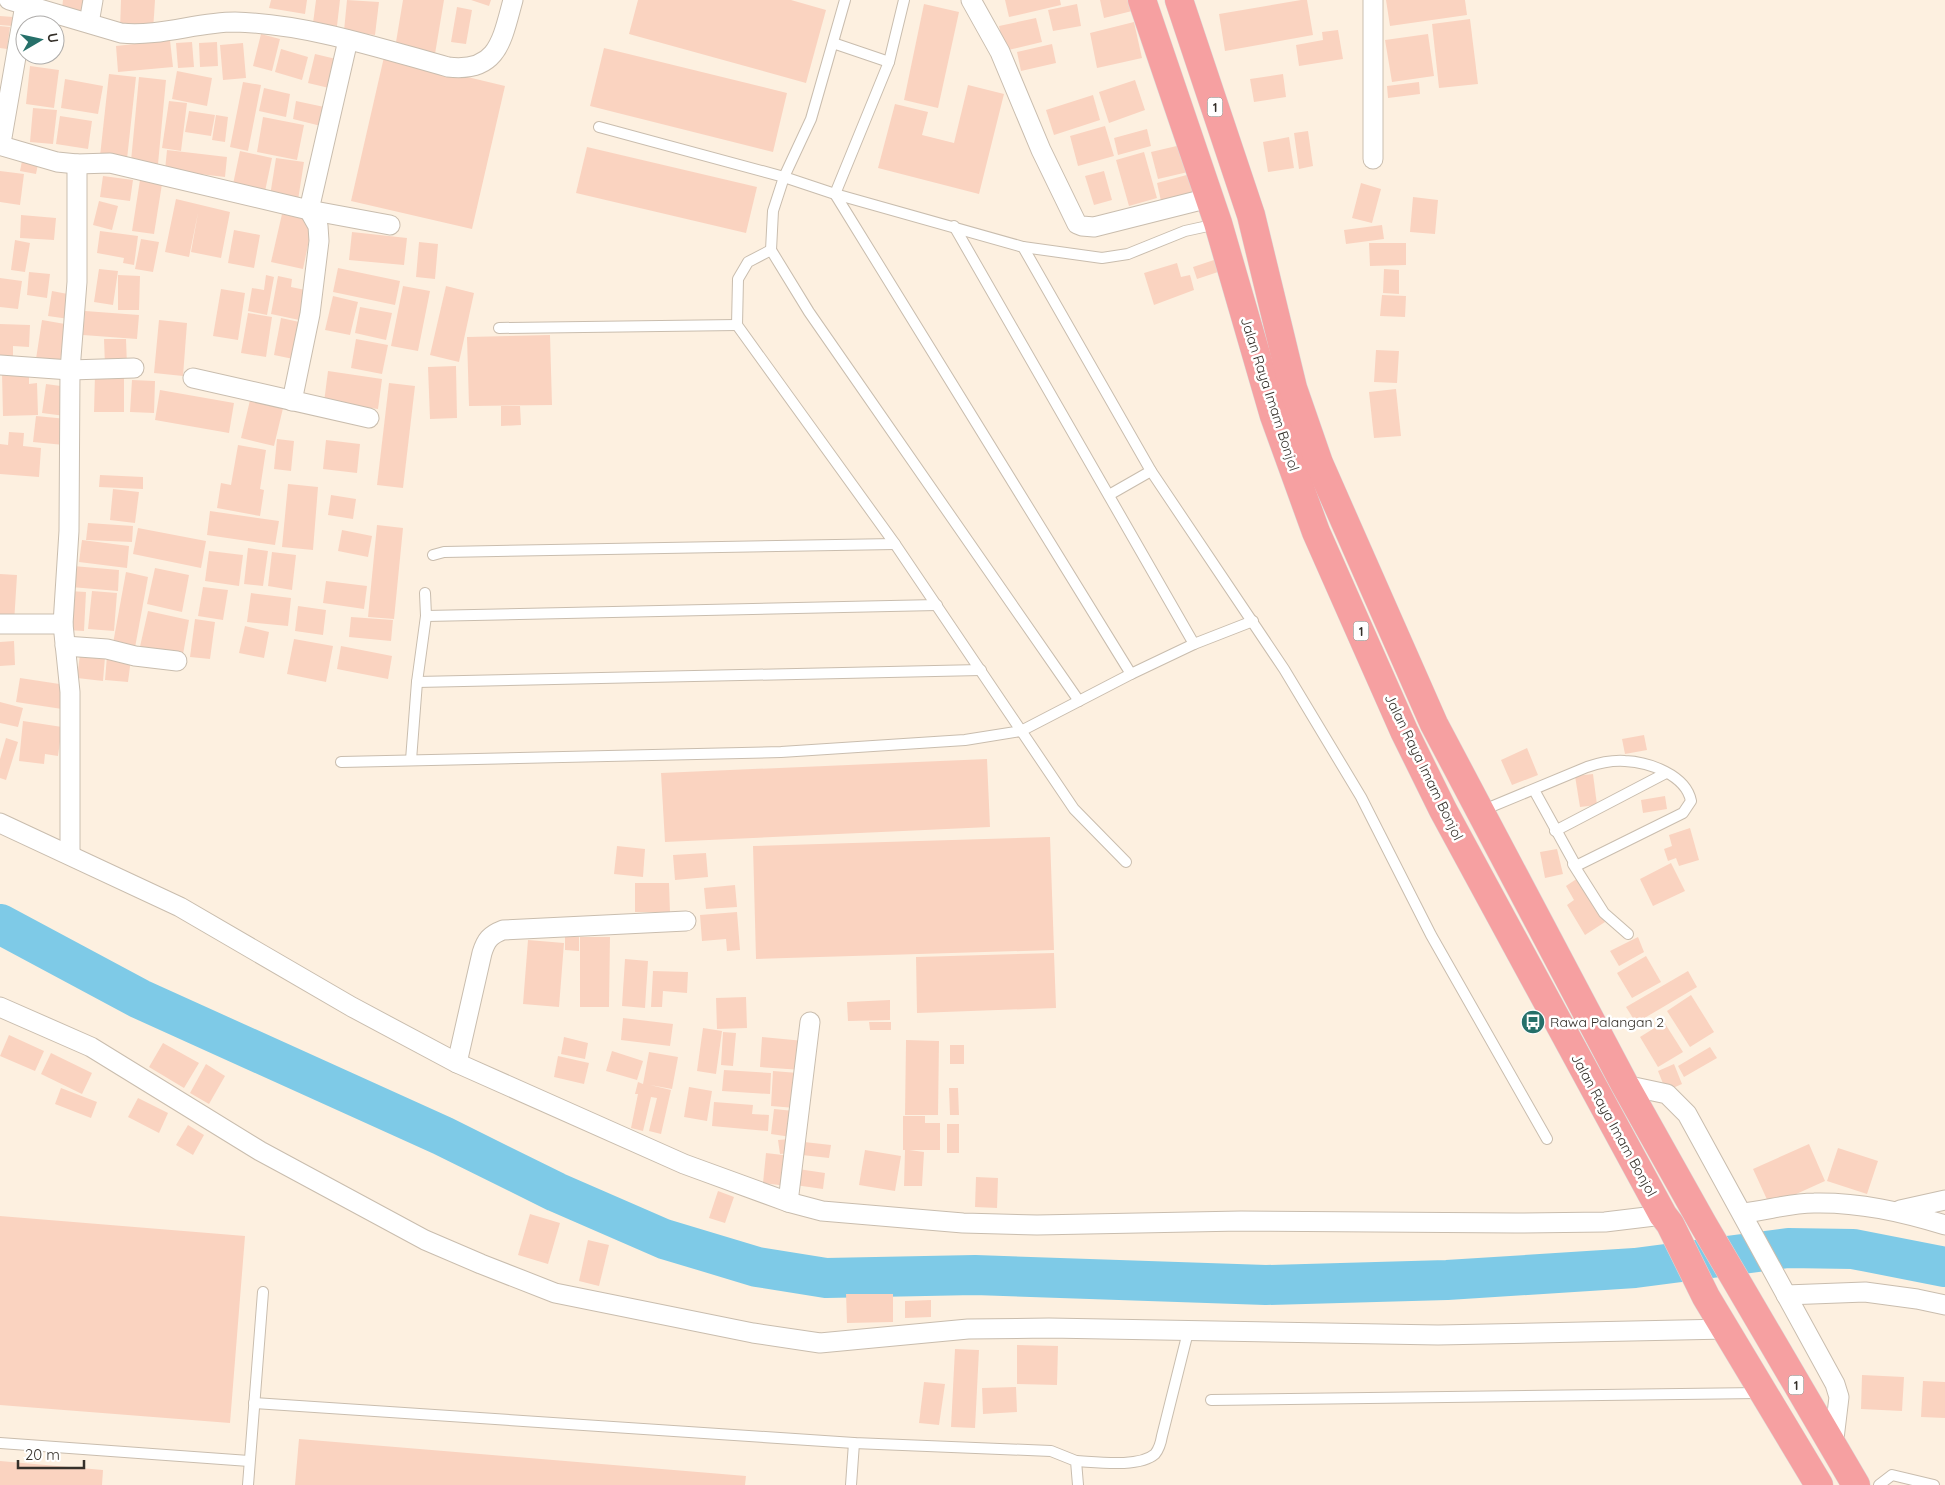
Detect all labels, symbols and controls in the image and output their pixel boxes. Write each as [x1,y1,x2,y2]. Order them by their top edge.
north arrow [15,15,65,65]
text: U [43,32,63,44]
road number: 1 [1208,98,1222,116]
street label: Jalan Raya Imam Bonjol [1237,315,1303,473]
road number: 1 [1354,622,1368,640]
street label: Jalan Raya Imam Bonjol [1381,691,1467,843]
bus stop icon: Rawa Palangan 2 [1520,1009,1546,1035]
place label: Rawa Palangan 2 [1550,1013,1664,1031]
street label: Jalan Raya Imam Bonjol [1567,1050,1661,1200]
road number: 1 [1788,1376,1804,1394]
scale bar [18,1438,84,1470]
text: 20 m [25,1445,60,1464]

